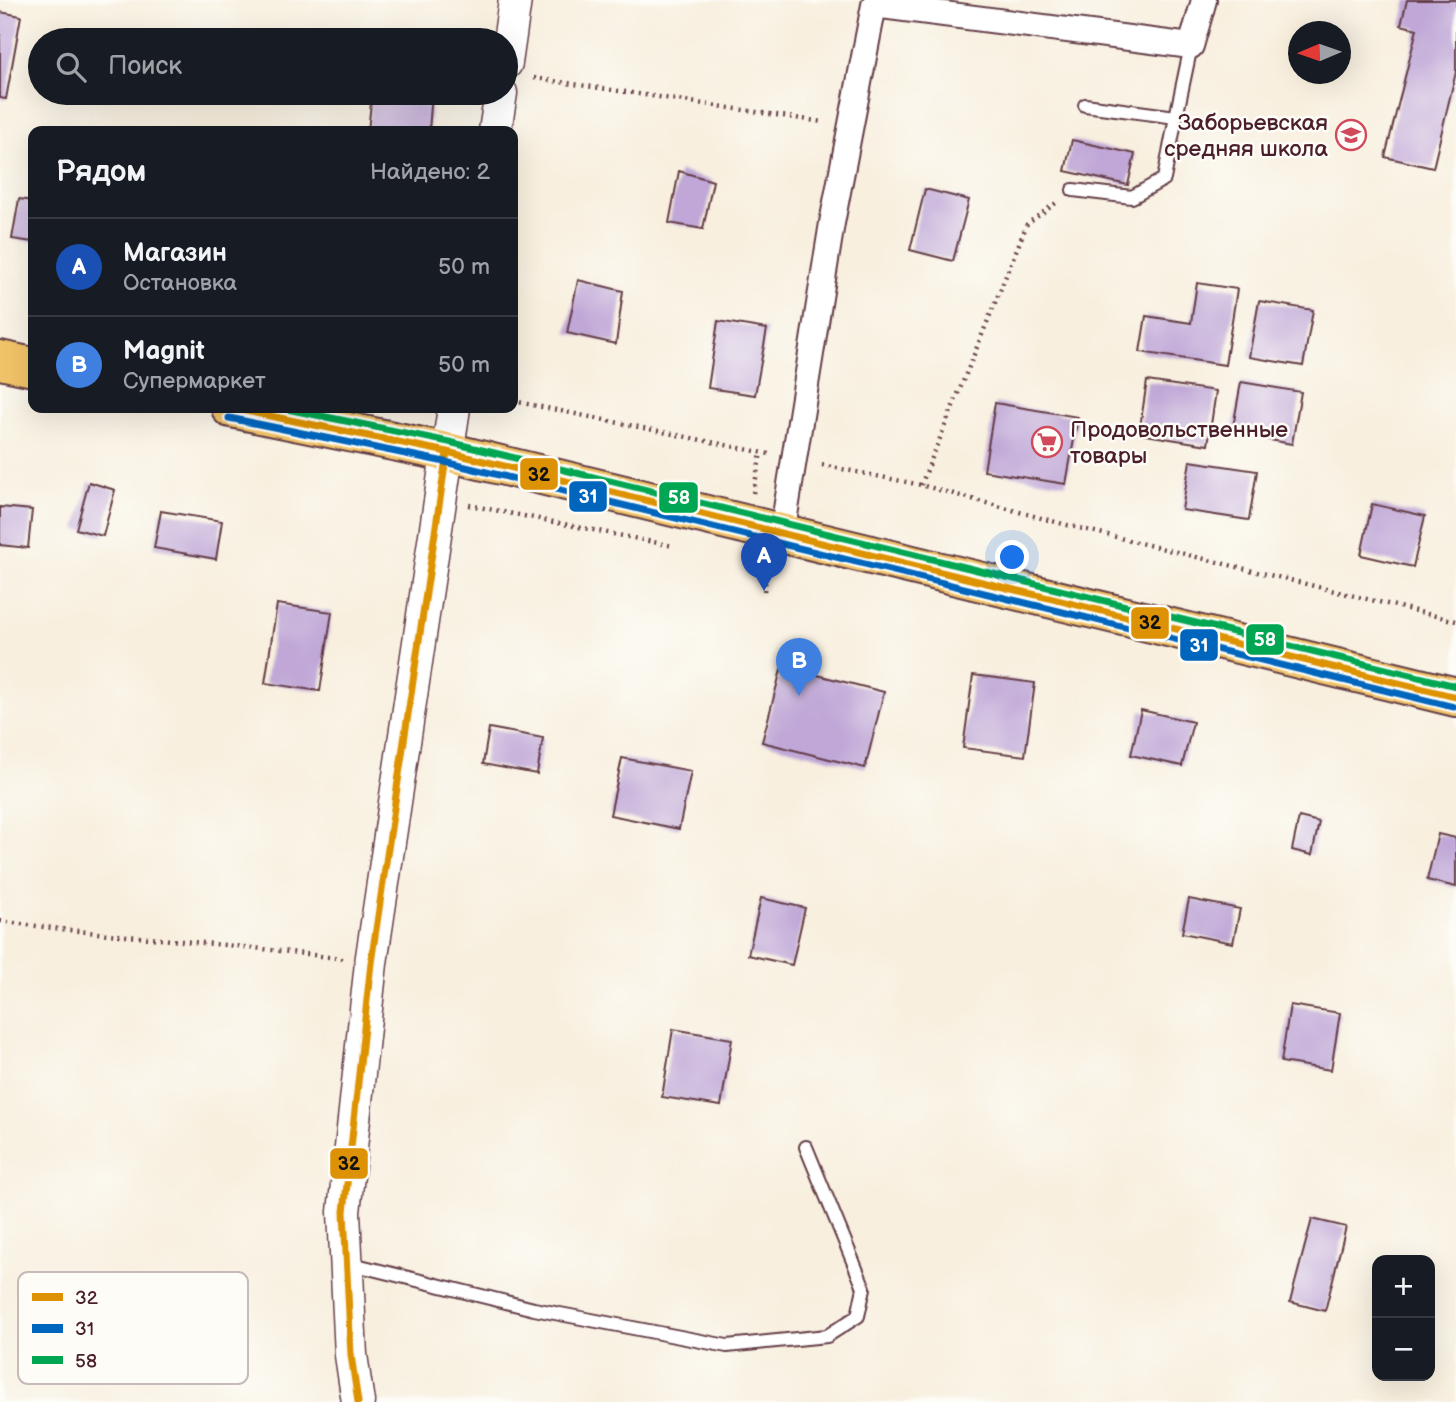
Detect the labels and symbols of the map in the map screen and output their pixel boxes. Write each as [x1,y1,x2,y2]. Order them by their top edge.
north arrow [1288,21,1351,84]
place label: Заборьевская средняя школа [1164,109,1328,163]
school or university icon: Заборьевская средняя школа [1334,118,1368,152]
place label: Продовольственные товары [1070,416,1288,470]
supermarket icon: Продовольственные товары [1030,425,1064,459]
line badge: 32 [519,457,559,491]
text: 32 [528,464,551,487]
line badge: 31 [568,480,608,513]
line badge: 58 [658,481,699,514]
text: 31 [578,486,598,509]
text: 58 [668,487,690,510]
pin: A [741,533,787,591]
your location [995,540,1029,574]
line badge: 32 [1130,606,1170,640]
text: 32 [1139,612,1162,635]
line badge: 58 [1245,623,1285,656]
line badge: 31 [1179,628,1219,662]
text: 58 [1254,629,1276,652]
text: 31 [1189,635,1209,658]
pin: B [776,638,822,696]
line badge: 32 [329,1147,369,1180]
text: 32 [338,1153,361,1176]
legend [18,1272,248,1384]
text: 32 [75,1287,99,1310]
text: 31 [75,1318,94,1341]
text: 58 [75,1350,97,1373]

